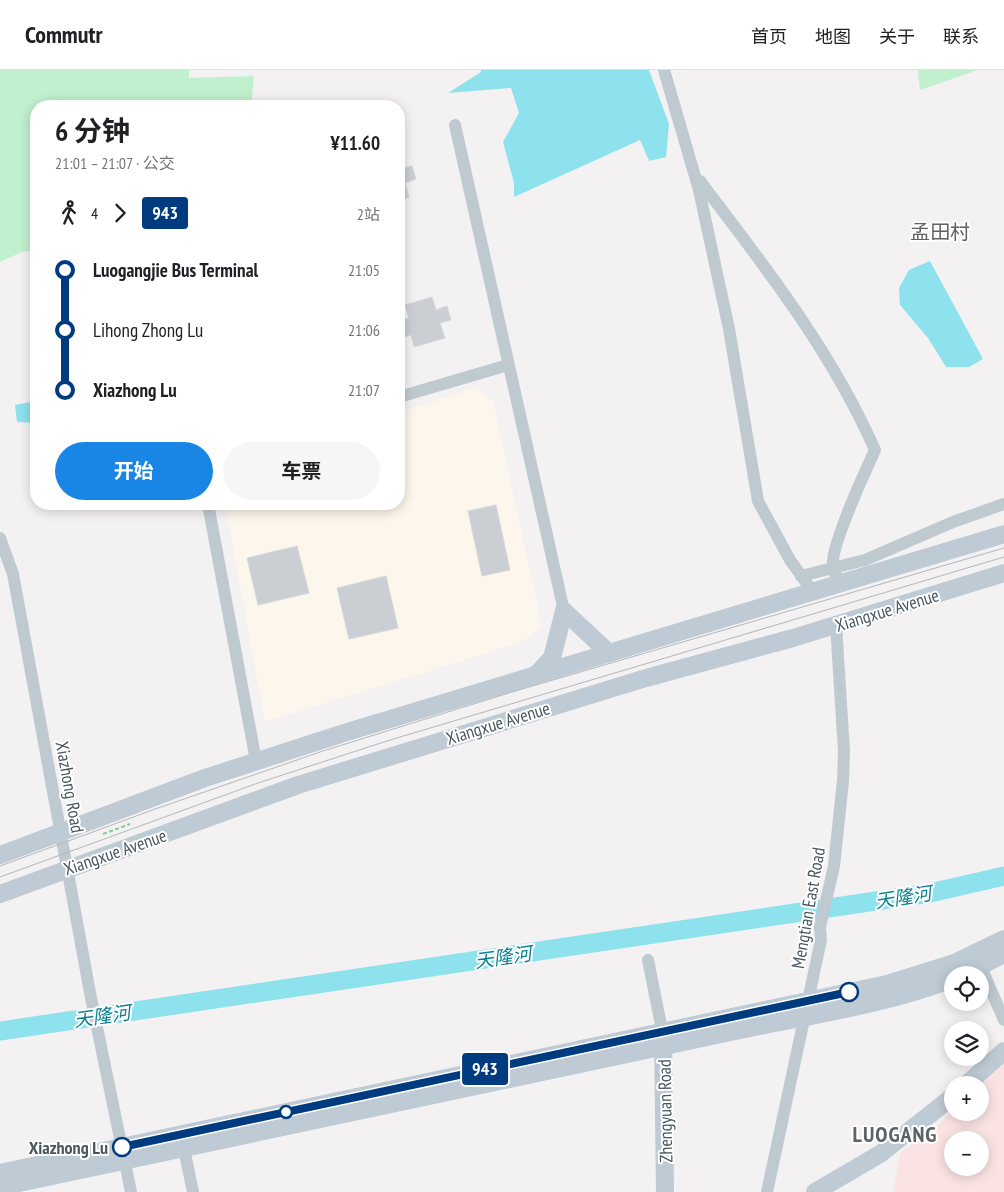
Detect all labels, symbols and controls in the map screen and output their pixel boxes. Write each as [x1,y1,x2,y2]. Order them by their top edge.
text: Commutr [25,19,103,50]
text: 首页 [751,25,787,48]
text: 地图 [815,25,851,48]
text: 关于 [879,25,915,48]
text: 联系 [943,25,979,48]
text: 6 分钟 [55,112,130,149]
text: ¥11.60 [331,131,380,155]
text: 21:01 – 21:07 · 公交 [55,153,175,173]
icon: walk [55,199,83,227]
icon: forward [106,199,134,227]
text: 943 [152,201,178,224]
text: 4 [91,203,98,223]
text: 2站 [357,204,380,224]
district label: 孟田村 [910,219,970,245]
text: Luogangjie Bus Terminal [93,258,258,282]
text: 21:05 [348,260,380,280]
text: Lihong Zhong Lu [93,318,203,342]
text: 21:06 [348,320,380,340]
text: Xiazhong Lu [93,378,177,402]
text: 21:07 [348,380,380,400]
button: 开始 [55,442,213,500]
button: 车票 [223,442,380,500]
street label: Xiangxue Avenue [832,583,942,637]
street label: Xiangxue Avenue [443,696,553,750]
street label: Xiazhong Road [51,739,89,835]
street label: Xiangxue Avenue [61,824,169,880]
street label: Mengtian East Road [786,846,830,970]
water label: 天隆河 [873,880,937,913]
water label: 天隆河 [473,941,537,973]
map controls [944,966,989,1176]
button: locate [944,966,989,1011]
unlabelled marker [839,982,859,1002]
water label: 天隆河 [72,1000,136,1032]
button: layers [944,1021,989,1066]
line badge: 943 [456,1053,514,1085]
text: 943 [472,1057,498,1080]
street label: Zhengyuan Road [653,1059,677,1163]
button: + [944,1076,989,1121]
unlabelled marker [279,1105,293,1119]
district label: LUOGANG [853,1120,937,1148]
button: − [944,1131,989,1176]
place label: Xiazhong Lu [29,1136,108,1159]
marker: Xiazhong Lu [112,1137,132,1157]

